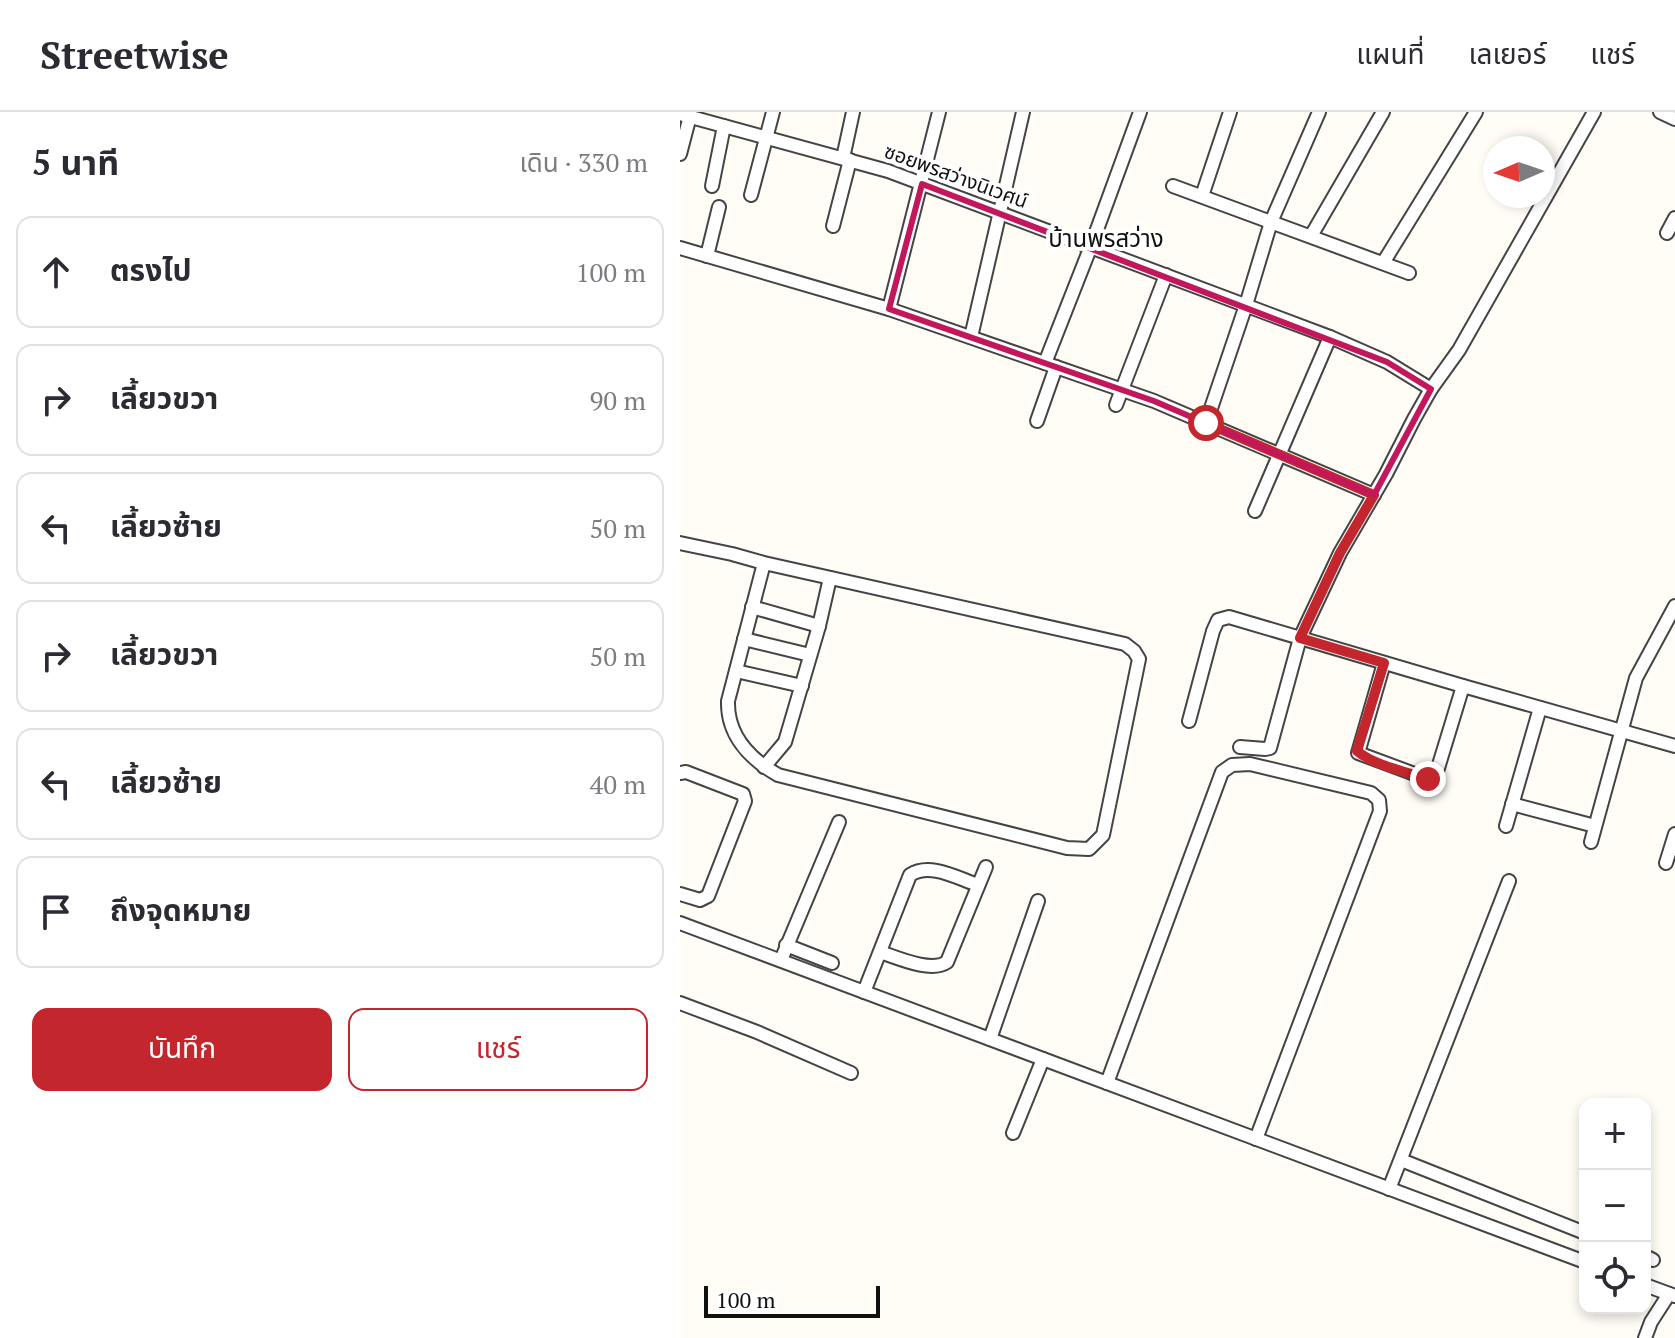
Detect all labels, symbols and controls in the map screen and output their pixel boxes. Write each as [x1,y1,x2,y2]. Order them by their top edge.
text: Streetwise [40,30,229,80]
text: แผนที่ [1356,35,1425,72]
text: เลเยอร์ [1469,35,1546,72]
text: แชร์ [1590,35,1635,72]
north arrow [1483,136,1555,208]
street label: ซอยพรสว่างนิเวศน์ [881,137,1032,214]
text: 5 นาที [32,140,119,185]
text: เดิน · 330 m [519,145,648,179]
district label: บ้านพรสว่าง [1048,222,1164,254]
icon: ahead [34,250,78,294]
text: ตรงไป [110,250,192,290]
text: 100 m [576,255,646,289]
icon: right [34,378,78,422]
text: เลี้ยวขวา [110,378,218,418]
text: 90 m [590,383,646,417]
route start [1188,405,1224,441]
icon: left [34,506,78,550]
text: เลี้ยวซ้าย [110,506,222,546]
text: 50 m [590,511,646,545]
icon: right [34,634,78,678]
text: เลี้ยวขวา [110,634,218,674]
text: 50 m [590,639,646,673]
route end [1410,761,1446,797]
icon: left [34,762,78,806]
text: เลี้ยวซ้าย [110,762,222,802]
text: 40 m [590,767,646,801]
icon: arrive [34,890,78,934]
text: ถึงจุดหมาย [110,890,251,930]
button: บันทึก [32,1008,332,1091]
button: แชร์ [348,1008,648,1091]
map controls [1579,1098,1651,1314]
button: + [1579,1098,1651,1170]
button: − [1579,1170,1651,1242]
button: locate [1579,1242,1651,1314]
scale bar [704,1282,880,1318]
text: 100 m [716,1285,776,1314]

